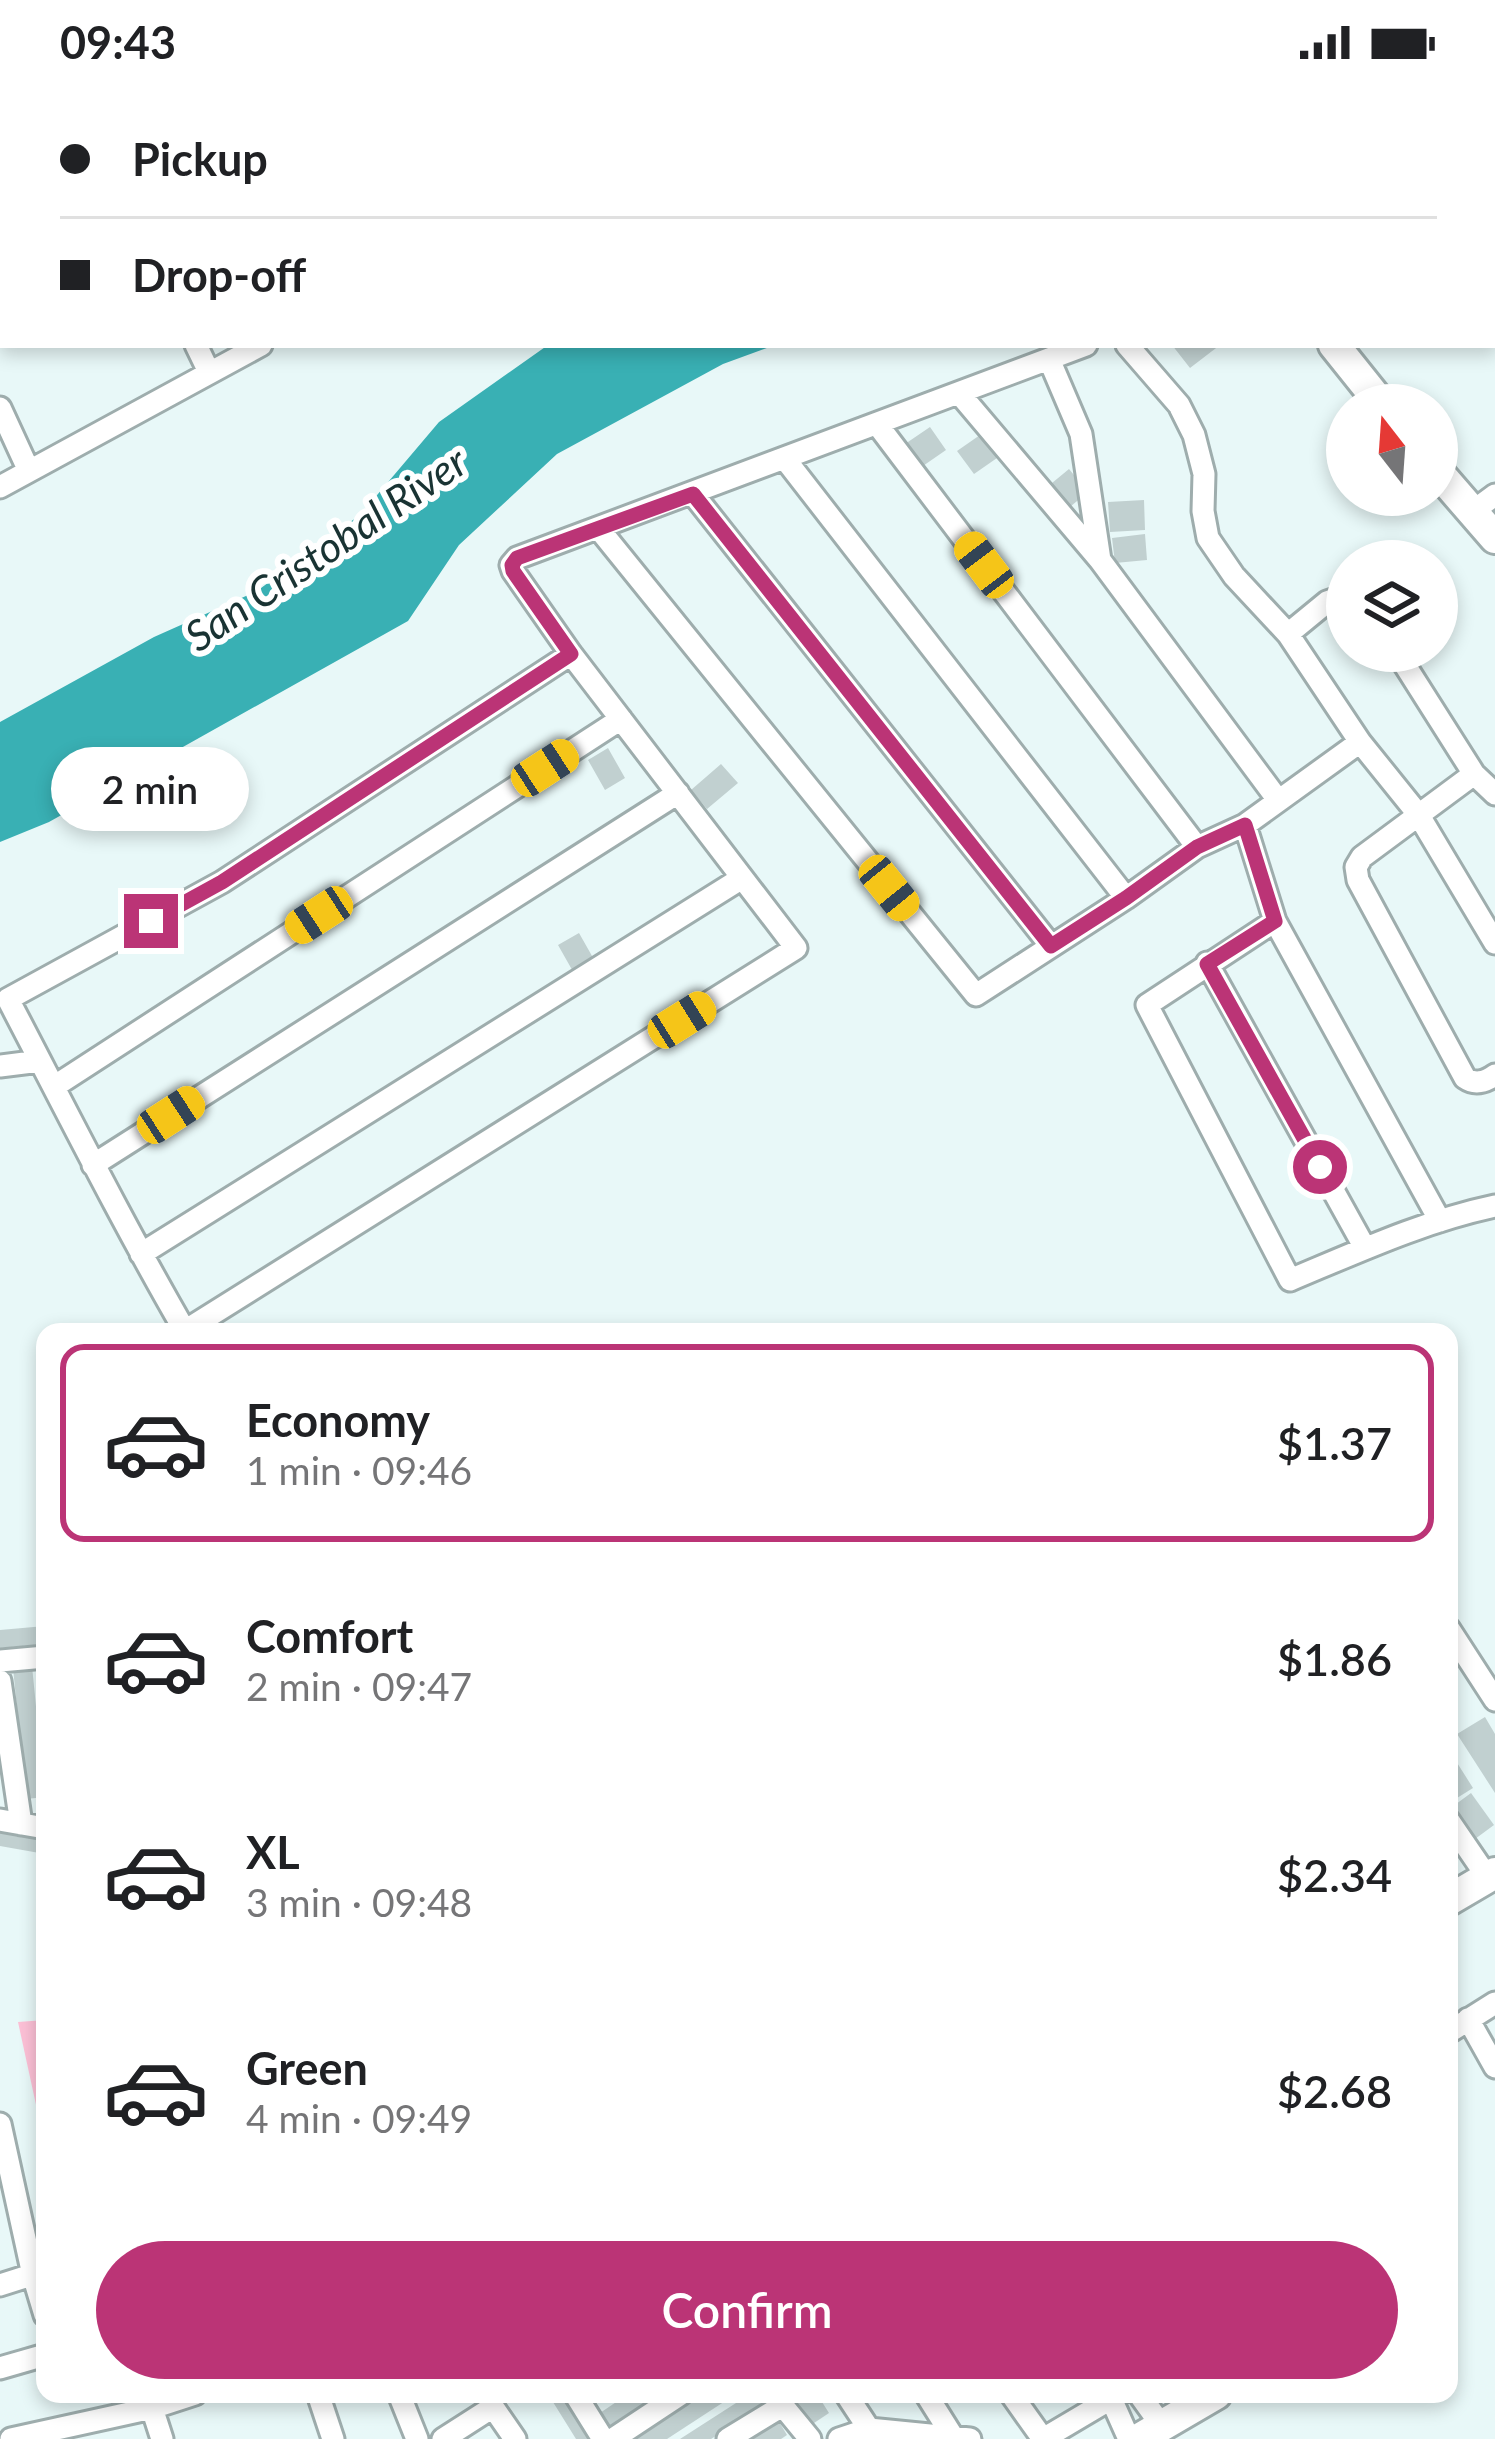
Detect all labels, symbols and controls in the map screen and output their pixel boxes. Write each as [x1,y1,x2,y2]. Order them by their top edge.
text: 09:43 [60,15,176,69]
text: Pickup [132,132,268,186]
text: Drop-off [132,248,306,302]
north arrow [1326,384,1458,516]
map controls [1326,384,1458,672]
water label: San Cristobal River [175,435,476,661]
car [948,525,1020,605]
button: layers [1326,540,1458,672]
car [505,733,585,803]
callout: 2 min [52,747,250,831]
text: 2 min [102,766,198,812]
car [852,849,926,927]
car [279,880,359,950]
route end [124,894,178,948]
car [642,986,722,1054]
car [131,1080,211,1150]
route start [1293,1140,1347,1194]
icon: car [102,1389,210,1497]
text: Economy [246,1393,430,1447]
text: $1.37 [1277,1416,1392,1470]
text: 1 min · 09:46 [246,1447,472,1493]
icon: car [102,1605,210,1713]
text: Comfort [246,1609,413,1663]
text: $1.86 [1277,1632,1392,1686]
text: 2 min · 09:47 [246,1663,472,1709]
icon: car [102,1821,210,1929]
text: XL [246,1825,300,1879]
text: $2.34 [1277,1848,1392,1902]
text: 3 min · 09:48 [246,1879,472,1925]
icon: car [102,2037,210,2145]
text: Green [246,2041,368,2095]
text: $2.68 [1277,2064,1392,2118]
text: 4 min · 09:49 [246,2095,472,2141]
button: Confirm [96,2241,1398,2379]

